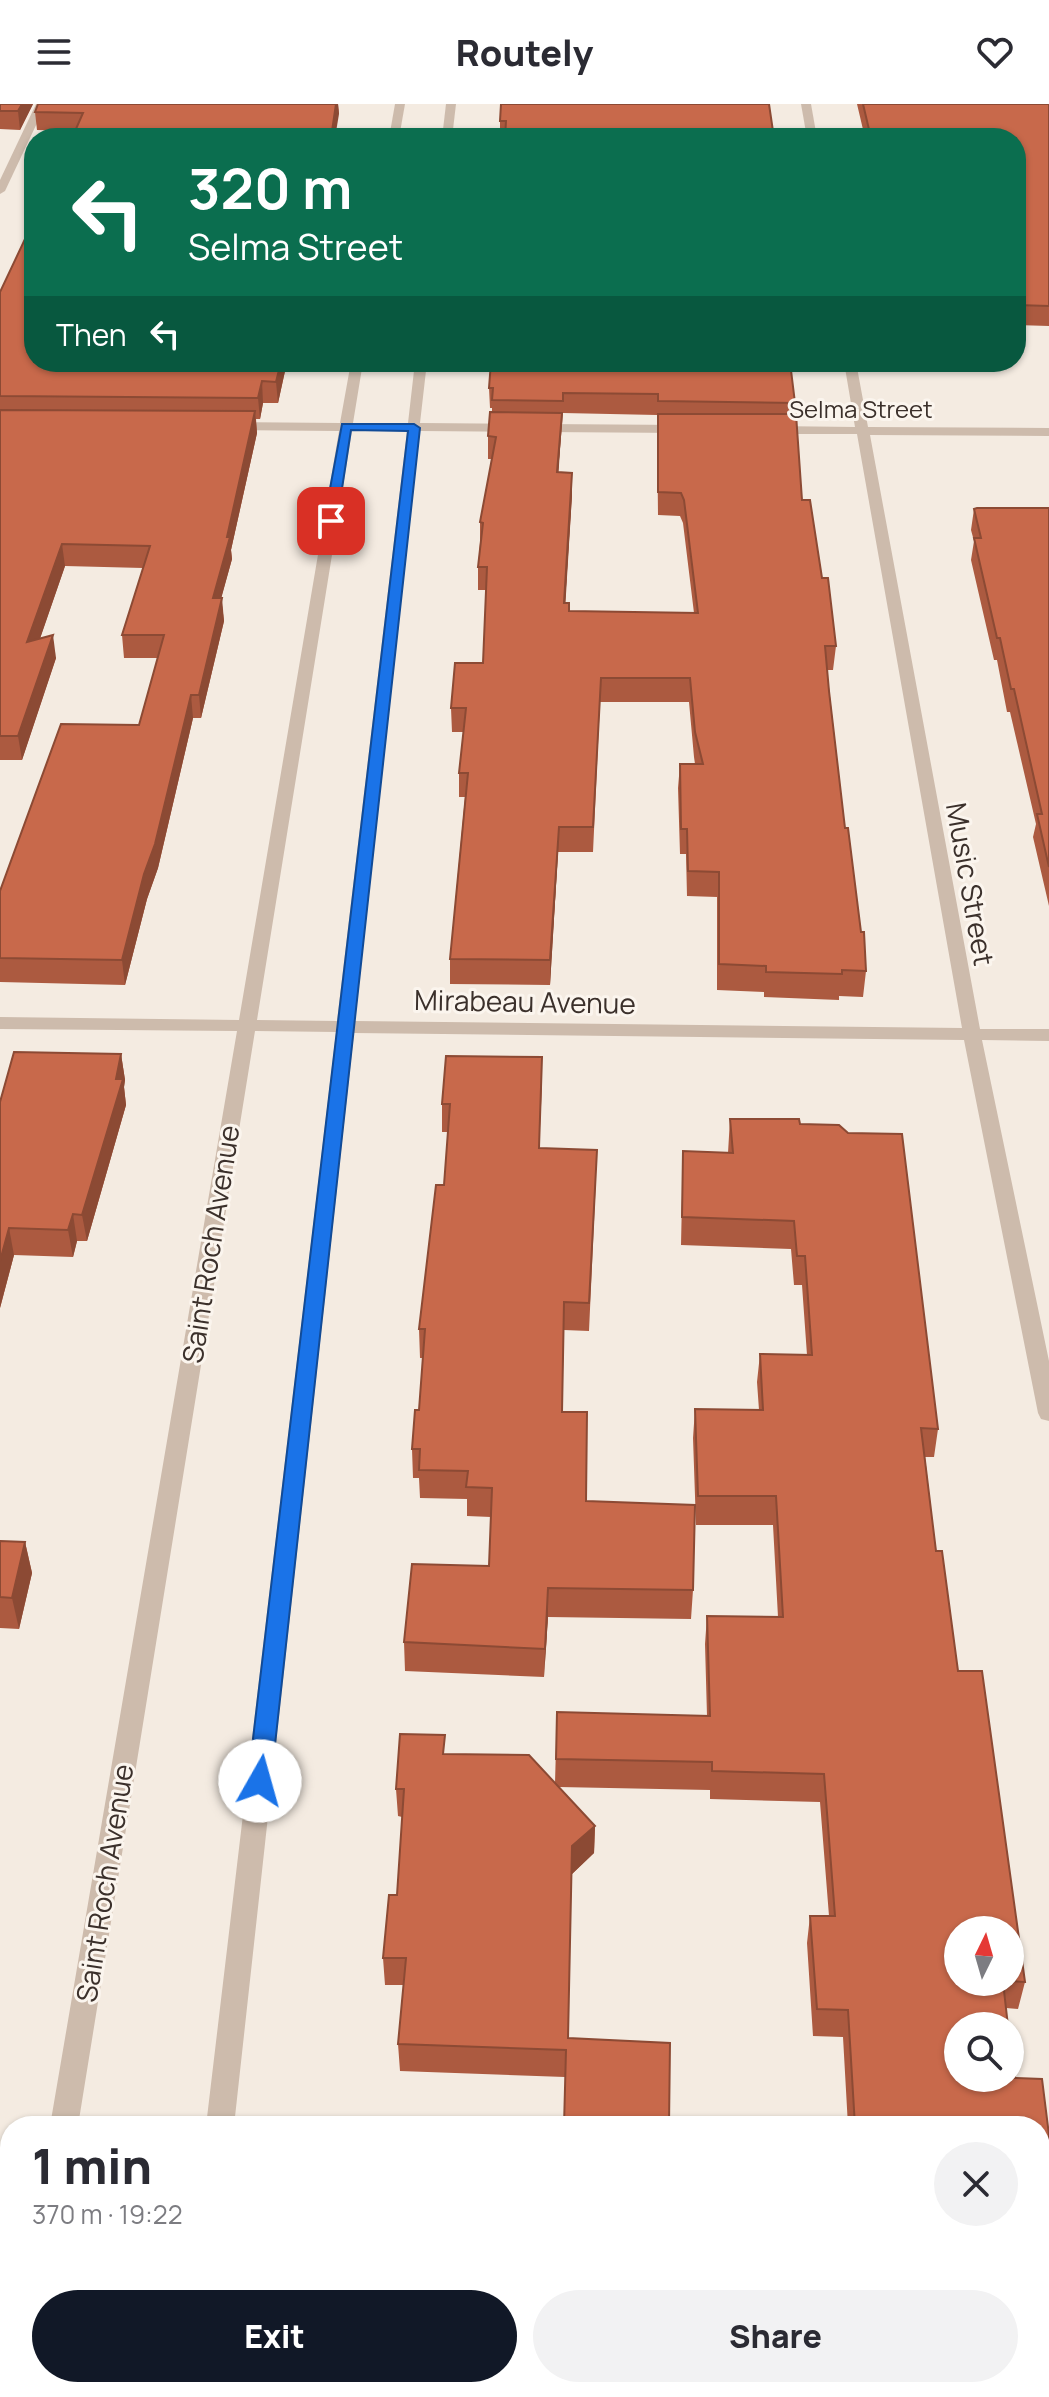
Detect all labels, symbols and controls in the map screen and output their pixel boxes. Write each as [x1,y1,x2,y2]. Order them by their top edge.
text: Routely [456,28,593,77]
icon: menu [32,30,76,74]
icon: heart [973,30,1017,74]
text: 320 m [188,149,352,226]
icon: left [56,160,160,264]
text: Selma Street [188,222,403,271]
icon: left [143,312,187,356]
text: Then [56,314,127,355]
street label: Selma Street [789,392,933,425]
pin [297,487,365,555]
icon: arrive [309,499,353,543]
street label: Music Street [938,800,1004,968]
street label: Mirabeau Avenue [414,980,636,1022]
street label: Saint Roch Avenue [172,1122,248,1366]
position arrow [218,1739,302,1823]
street label: Saint Roch Avenue [66,1761,142,2005]
north arrow [944,1916,1024,1996]
map controls [944,1916,1024,2092]
button: search [944,2012,1024,2092]
text: 1 min [32,2133,152,2198]
button: close [934,2142,1018,2226]
text: 370 m · 19:22 [32,2196,183,2232]
button: Exit [32,2290,517,2382]
button: Share [533,2290,1018,2382]

